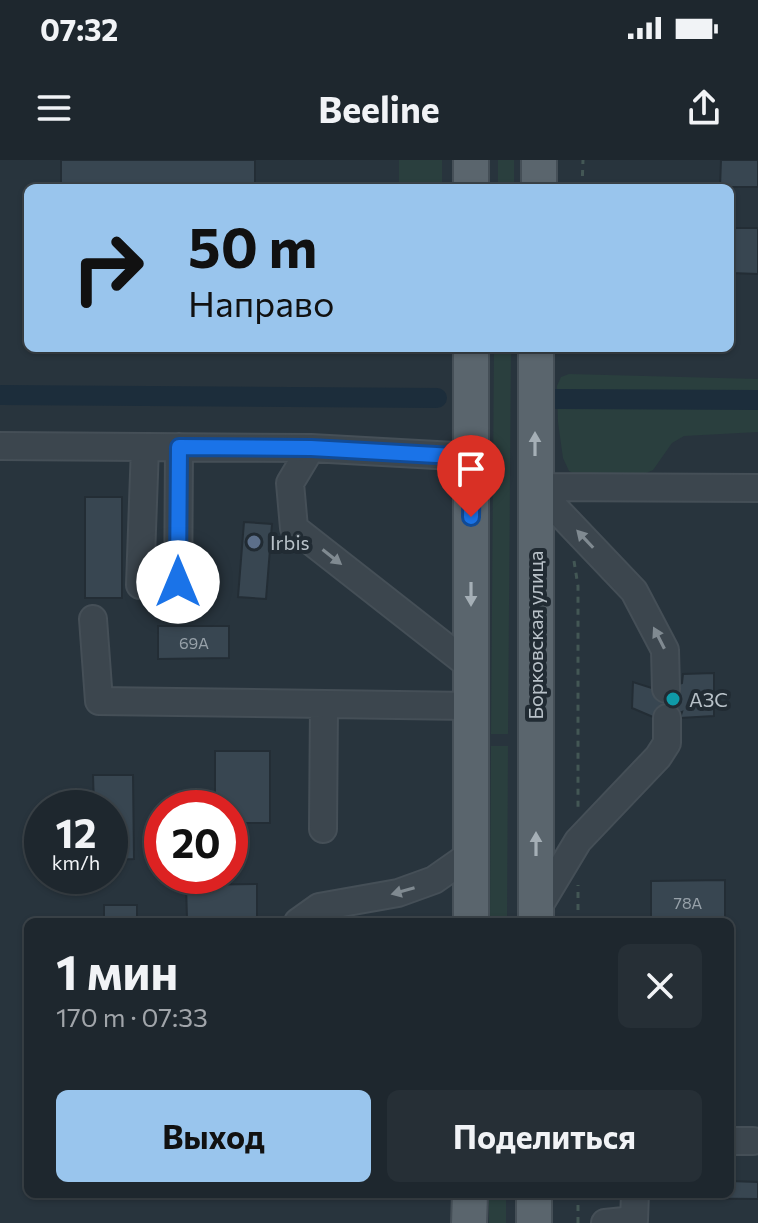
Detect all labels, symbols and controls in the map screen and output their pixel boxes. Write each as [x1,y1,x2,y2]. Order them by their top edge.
text: 07:32 [40,10,118,47]
icon: menu [32,86,76,130]
text: Beeline [318,86,440,130]
icon: share [682,86,726,130]
text: 50 m [188,211,317,280]
icon: right [56,216,160,320]
text: Направо [188,280,334,324]
one-way arrow [529,431,541,456]
pin [437,435,505,517]
icon: arrive [449,447,493,491]
one-way arrow [576,529,594,548]
place label: Irbis [270,530,310,554]
marker: Irbis [245,533,263,551]
position arrow [136,540,220,624]
one-way arrow [322,549,342,565]
street label: Борковская улица [523,551,547,720]
one-way arrow [465,582,477,607]
one-way arrow [652,626,665,649]
house number: 69А [179,633,209,652]
place label: АЗС [689,687,728,711]
marker: АЗС [664,690,682,708]
speed limit sign: 20 [144,790,248,894]
text: 12 [56,807,96,856]
one-way arrow [529,831,542,856]
text: km/h [52,850,100,874]
one-way arrow [390,885,415,897]
house number: 78А [674,893,702,912]
text: 1 мин [56,941,178,1000]
button: close [618,944,702,1028]
text: 170 m · 07:33 [56,1001,208,1032]
button: Выход [56,1090,371,1182]
button: Поделиться [387,1090,702,1182]

